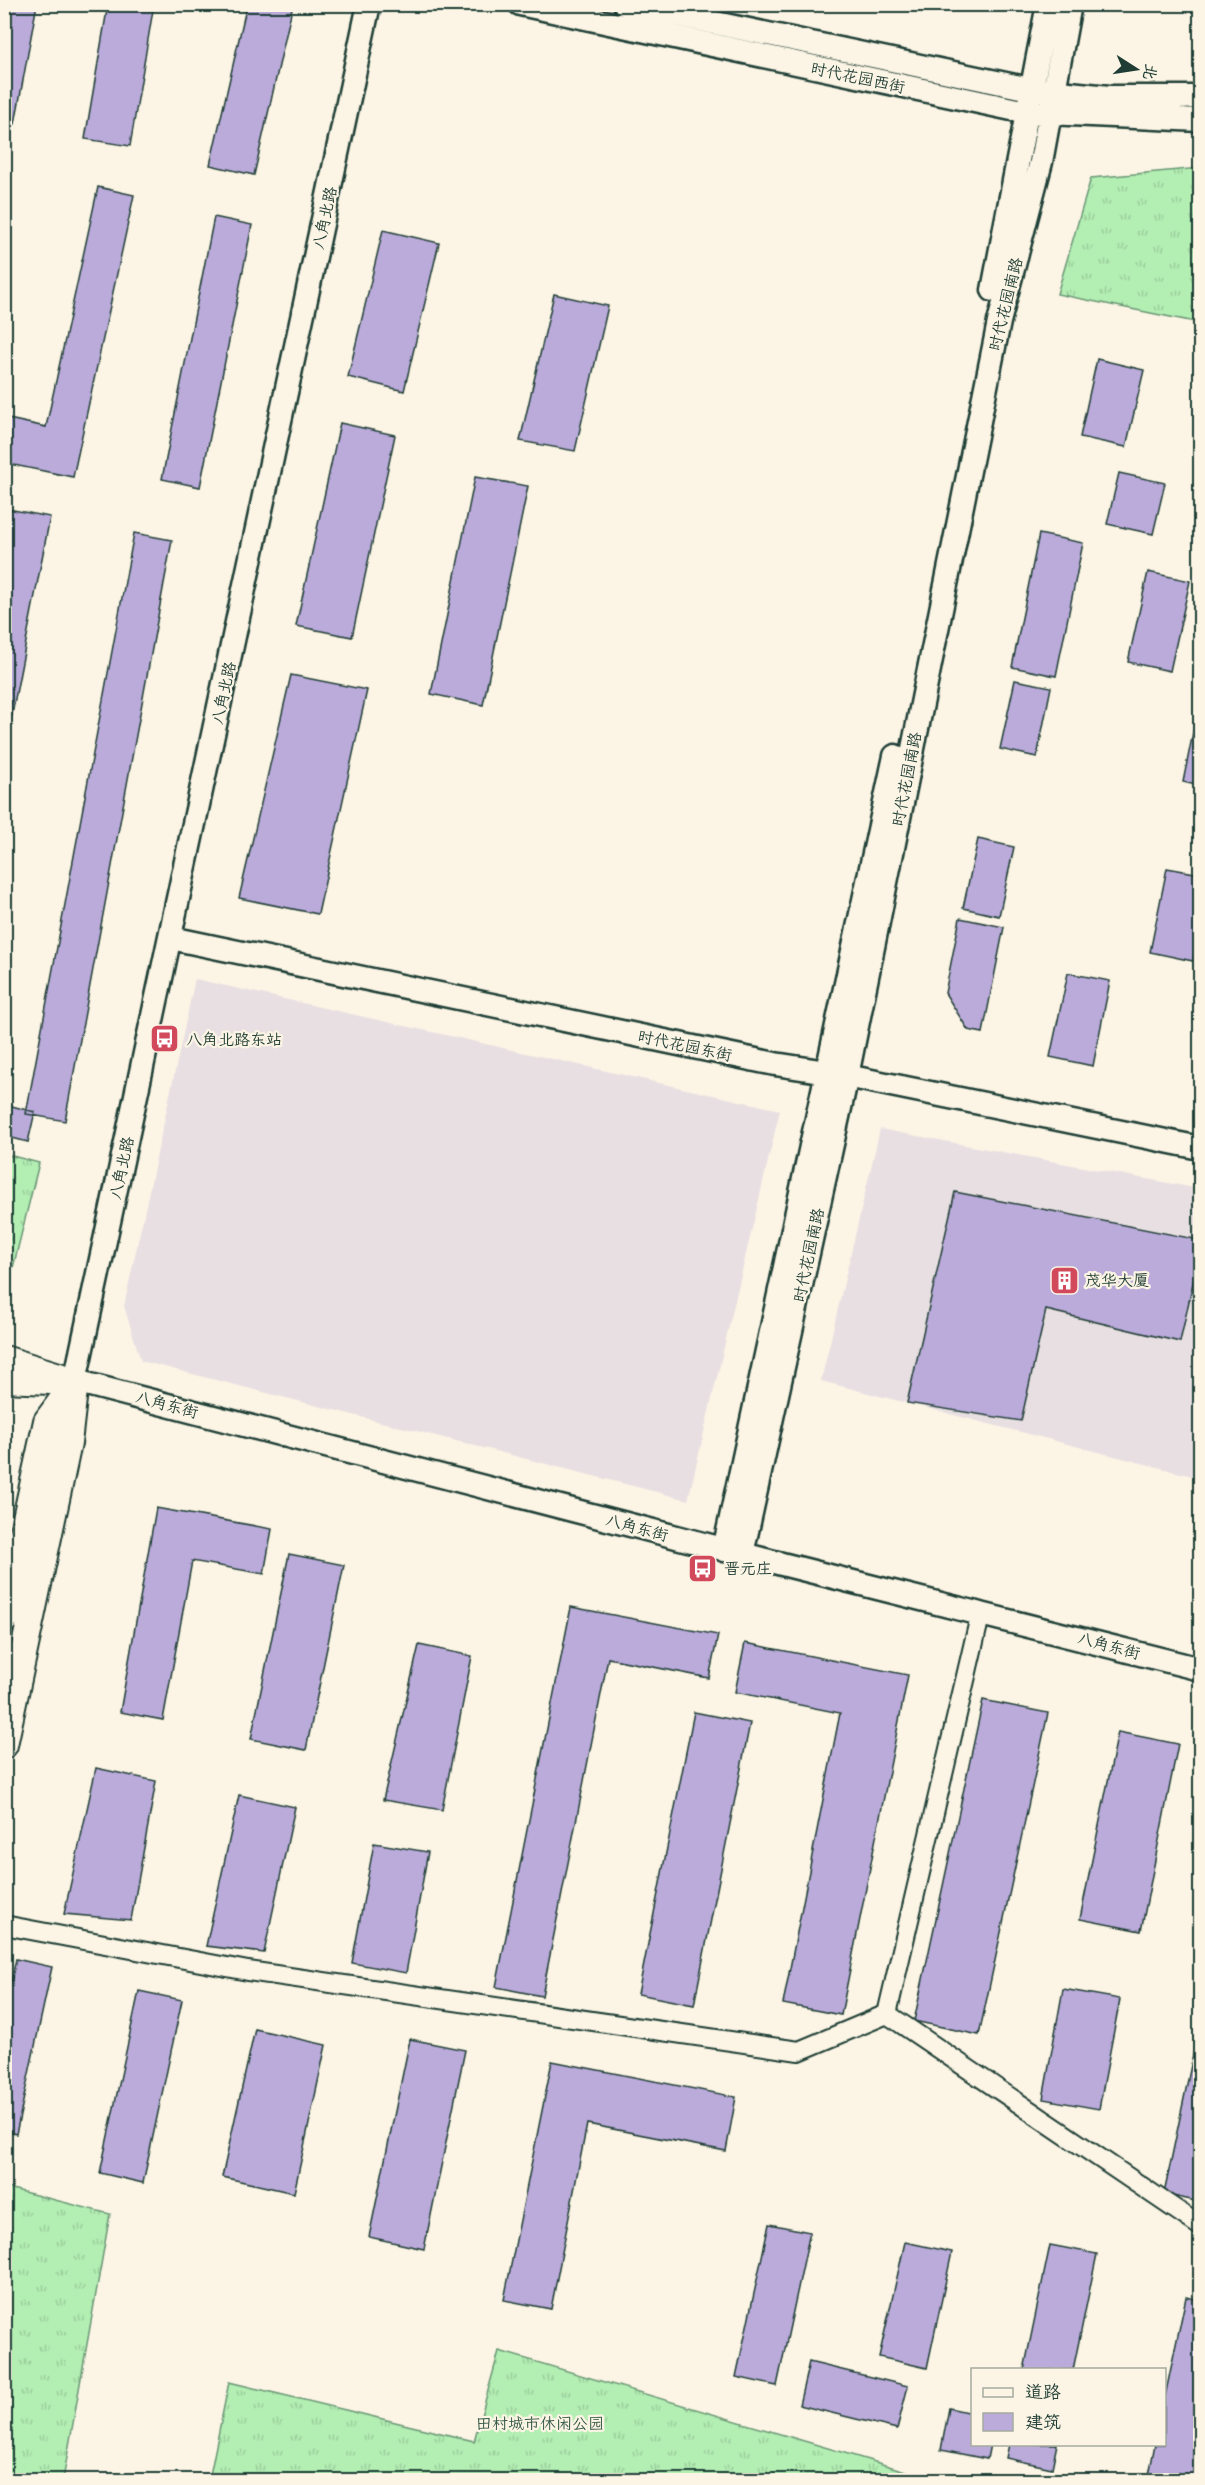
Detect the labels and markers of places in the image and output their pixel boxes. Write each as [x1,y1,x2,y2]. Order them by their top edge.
bus stop icon: 八角北路东站 [149,1023,181,1055]
place label: 八角北路东站 [186,1025,282,1054]
building icon: 茂华大厦 [1048,1264,1080,1296]
place label: 茂华大厦 [1085,1266,1149,1295]
bus stop icon: 晋元庄 [687,1552,719,1584]
place label: 晋元庄 [724,1554,772,1583]

